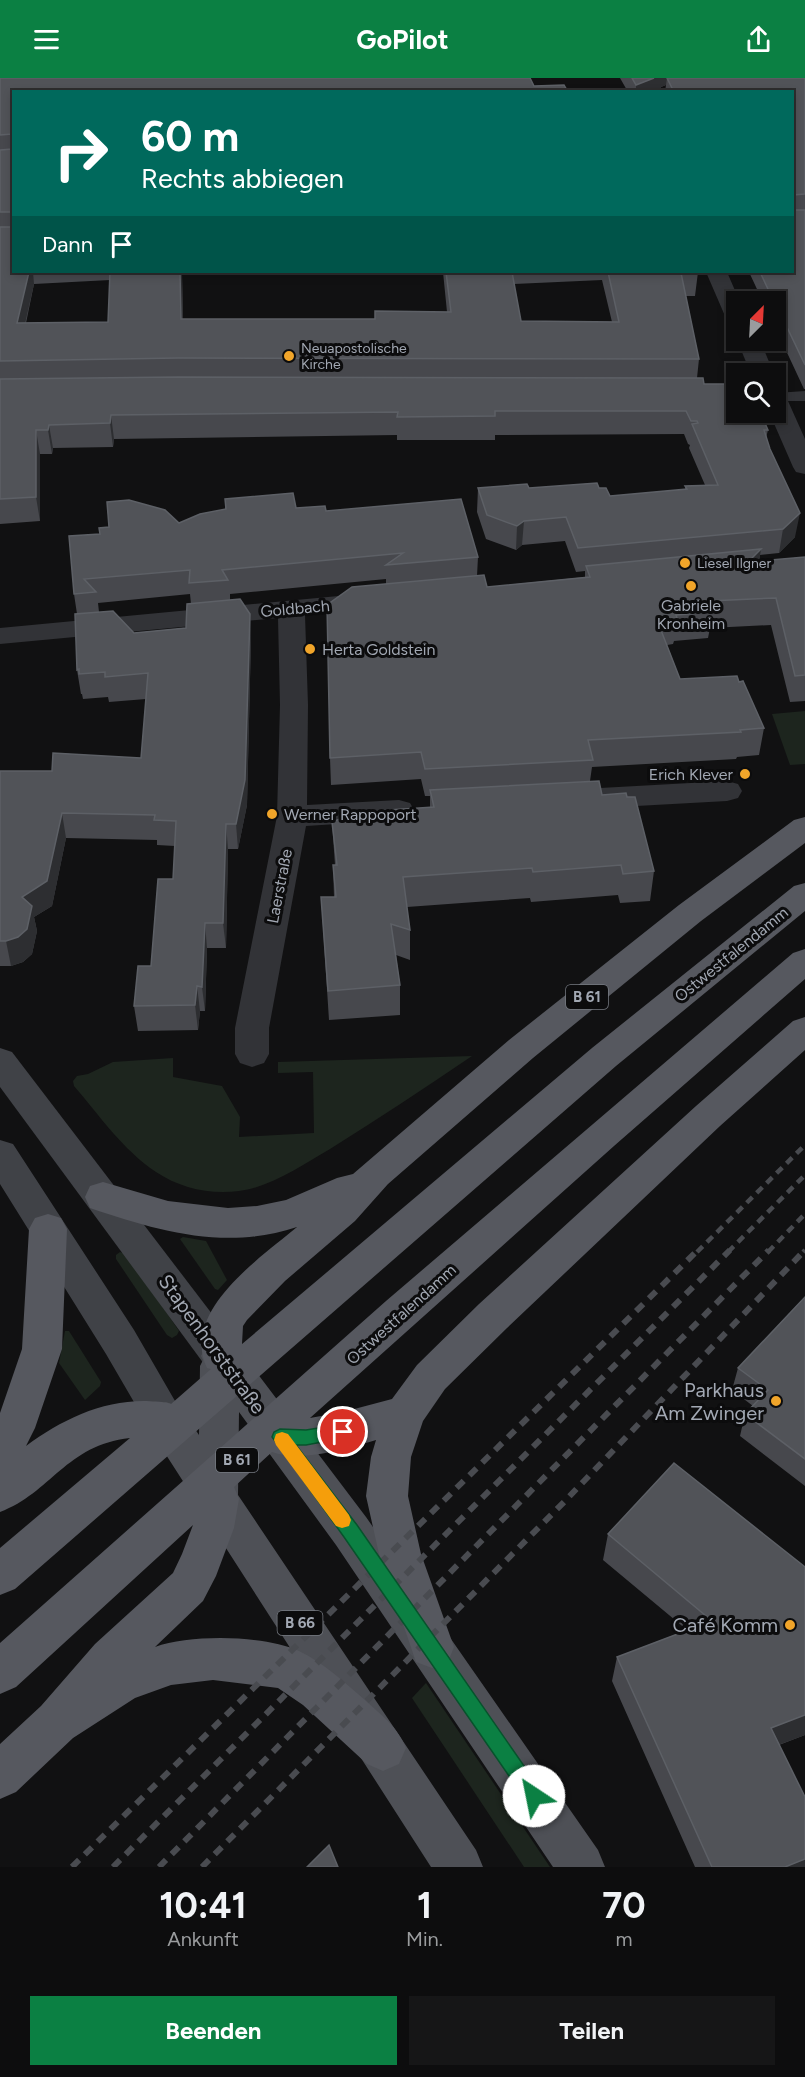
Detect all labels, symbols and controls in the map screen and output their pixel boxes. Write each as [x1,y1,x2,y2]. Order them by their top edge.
icon: menu [30,23,63,56]
text: GoPilot [356,23,449,56]
icon: share [742,23,775,56]
text: 60 m [141,111,239,162]
icon: right [42,114,120,192]
text: Rechts abbiegen [141,162,344,195]
icon: arrive [105,228,138,261]
text: Dann [42,231,93,258]
north arrow [726,291,786,351]
map controls [726,291,786,423]
place label: Neuapostolische Kirche [301,340,407,373]
marker: Neuapostolische Kirche [282,349,296,363]
button: search [726,363,786,423]
place label: Liesel Ilgner [697,555,771,572]
marker: Liesel Ilgner [678,556,692,570]
marker: Gabriele Kronheim [684,579,698,593]
street label: Goldbach [260,596,331,621]
place label: Gabriele Kronheim [657,596,725,633]
place label: Herta Goldstein [322,640,436,659]
marker: Herta Goldstein [303,642,317,656]
place label: Erich Klever [649,765,734,784]
marker: Erich Klever [738,767,752,781]
place label: Werner Rappoport [284,805,416,824]
marker: Werner Rappoport [265,807,279,821]
street label: Laerstraße [263,847,296,925]
street label: Ostwestfalendamm [671,903,792,1006]
road number: B 61 [566,985,608,1009]
street label: Ostwestfalendamm [343,1260,460,1368]
street label: Stapenhorststraße [153,1270,271,1418]
place label: Parkhaus Am Zwinger [655,1378,764,1425]
marker: Parkhaus Am Zwinger [769,1394,783,1408]
pin [317,1406,368,1457]
icon: arrive [326,1415,359,1448]
road number: B 61 [216,1448,258,1472]
road number: B 66 [278,1611,322,1635]
place label: Café Komm [673,1613,778,1637]
marker: Café Komm [783,1618,797,1632]
position arrow [502,1764,566,1828]
text: 10:41 [159,1884,247,1927]
text: 1 [417,1884,432,1927]
text: 70 [602,1884,646,1927]
text: Ankunft [167,1927,239,1951]
text: Min. [406,1927,443,1951]
text: m [615,1927,632,1951]
button: Beenden [30,1996,397,2065]
button: Teilen [409,1996,775,2065]

